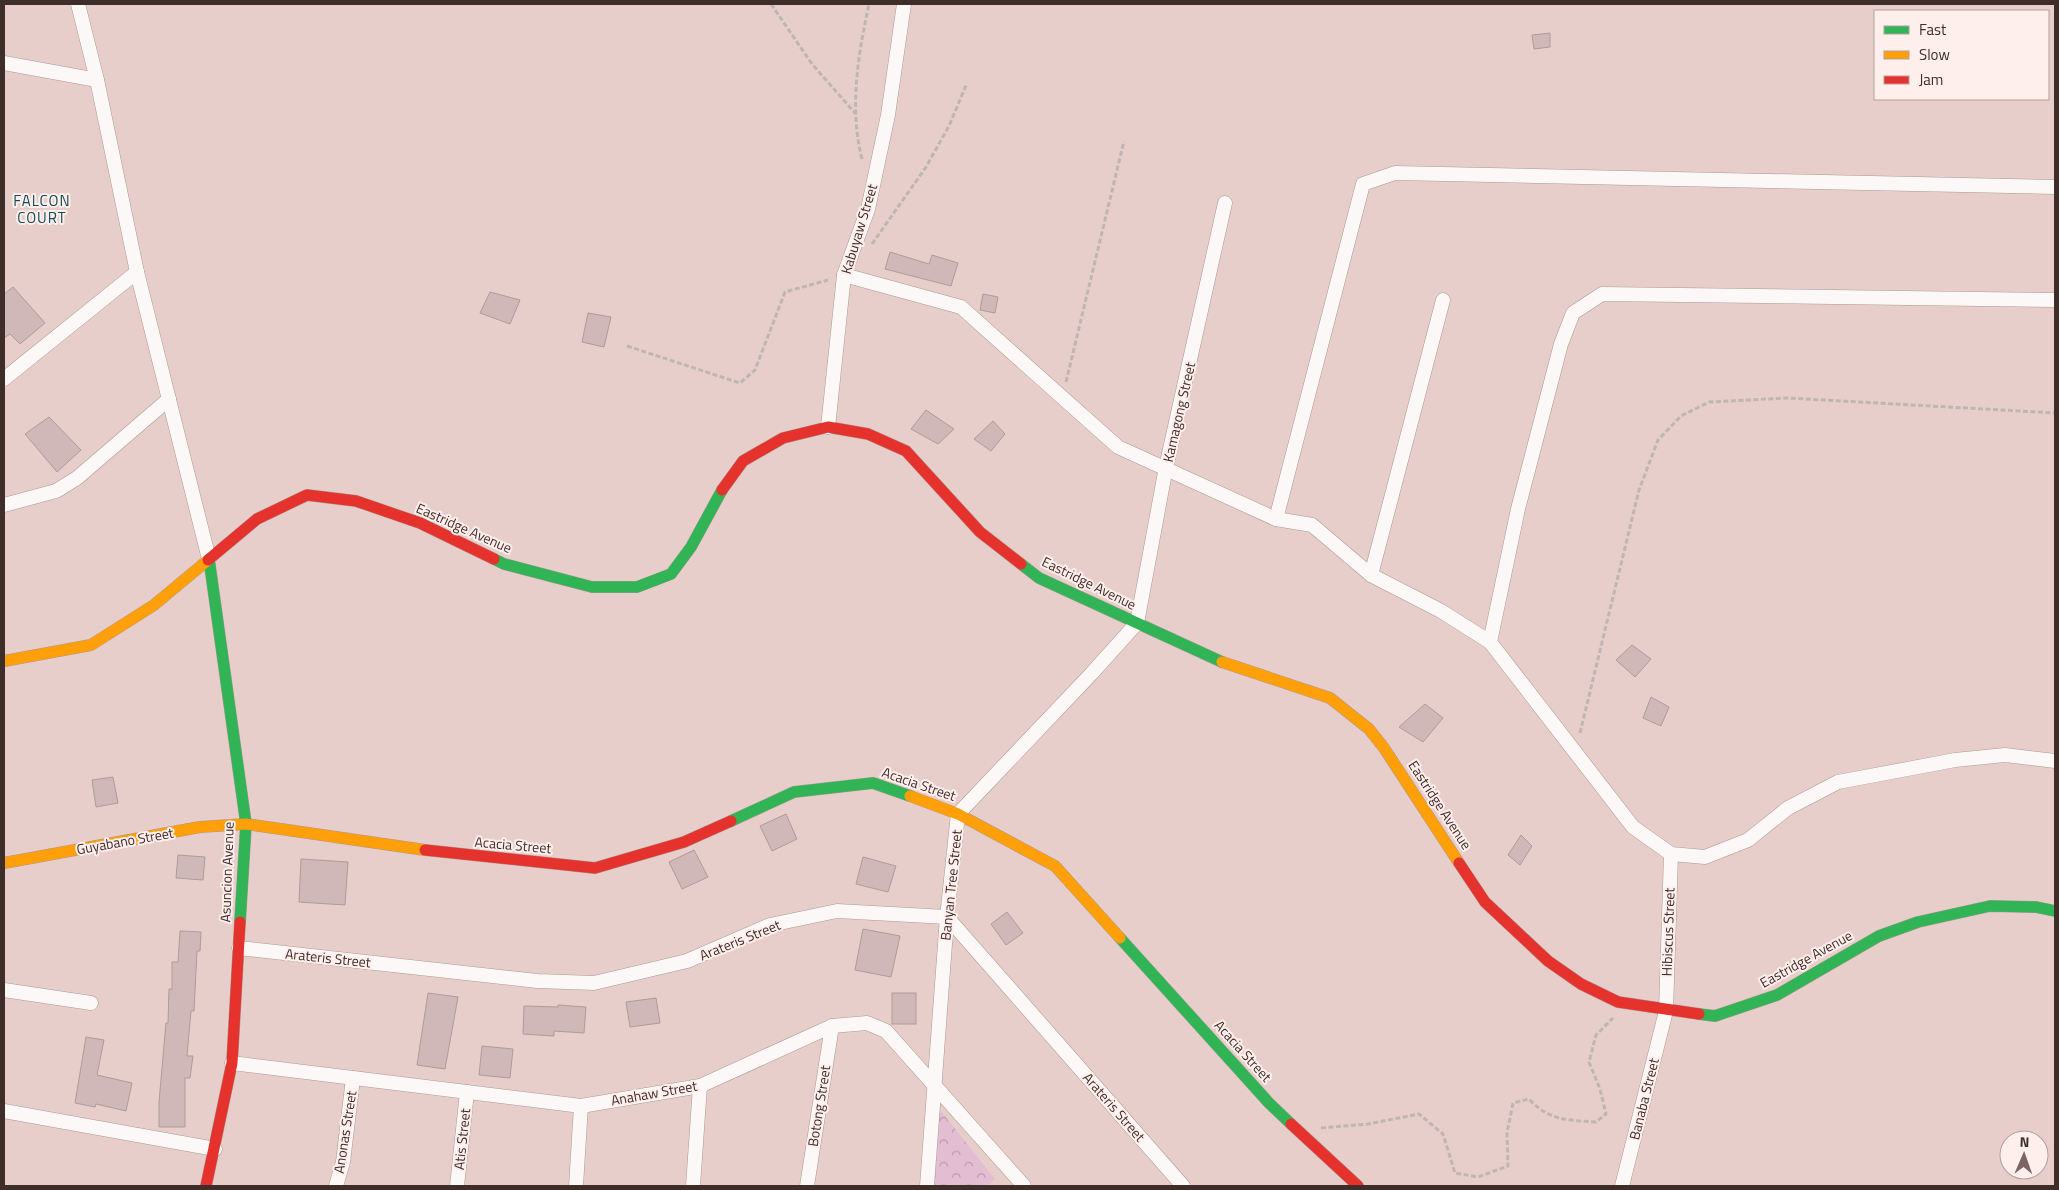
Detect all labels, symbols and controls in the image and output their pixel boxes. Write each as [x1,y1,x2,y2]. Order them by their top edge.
legend [1874,10,2049,100]
text: Fast [1919,18,1947,41]
text: Slow [1919,43,1950,66]
text: Jam [1919,68,1943,91]
street label: Kabuyaw Street [835,181,882,277]
district label: FALCON COURT [13,189,71,229]
street label: Kamagong Street [1157,360,1200,464]
street label: Eastridge Avenue [413,497,515,558]
street label: Eastridge Avenue [1038,551,1140,614]
street label: Eastridge Avenue [1404,756,1477,853]
street label: Acacia Street [879,761,959,806]
street label: Asuncion Avenue [214,821,239,923]
street label: Guyabano Street [75,822,175,859]
street label: Banyan Tree Street [934,828,967,941]
street label: Acacia Street [474,831,552,858]
street label: Hibiscus Street [1655,887,1680,977]
street label: Arateris Street [696,914,784,965]
street label: Eastridge Avenue [1756,924,1856,993]
street label: Arateris Street [284,943,372,972]
street label: Acacia Street [1210,1015,1277,1086]
street label: Banaba Street [1623,1056,1664,1142]
street label: Botong Street [802,1064,835,1148]
street label: Arateris Street [1078,1067,1150,1146]
street label: Anahaw Street [609,1075,699,1110]
street label: Anonas Street [328,1089,361,1175]
street label: Atis Street [448,1107,475,1171]
north arrow [1999,1130,2049,1180]
text: N [2019,1131,2030,1152]

